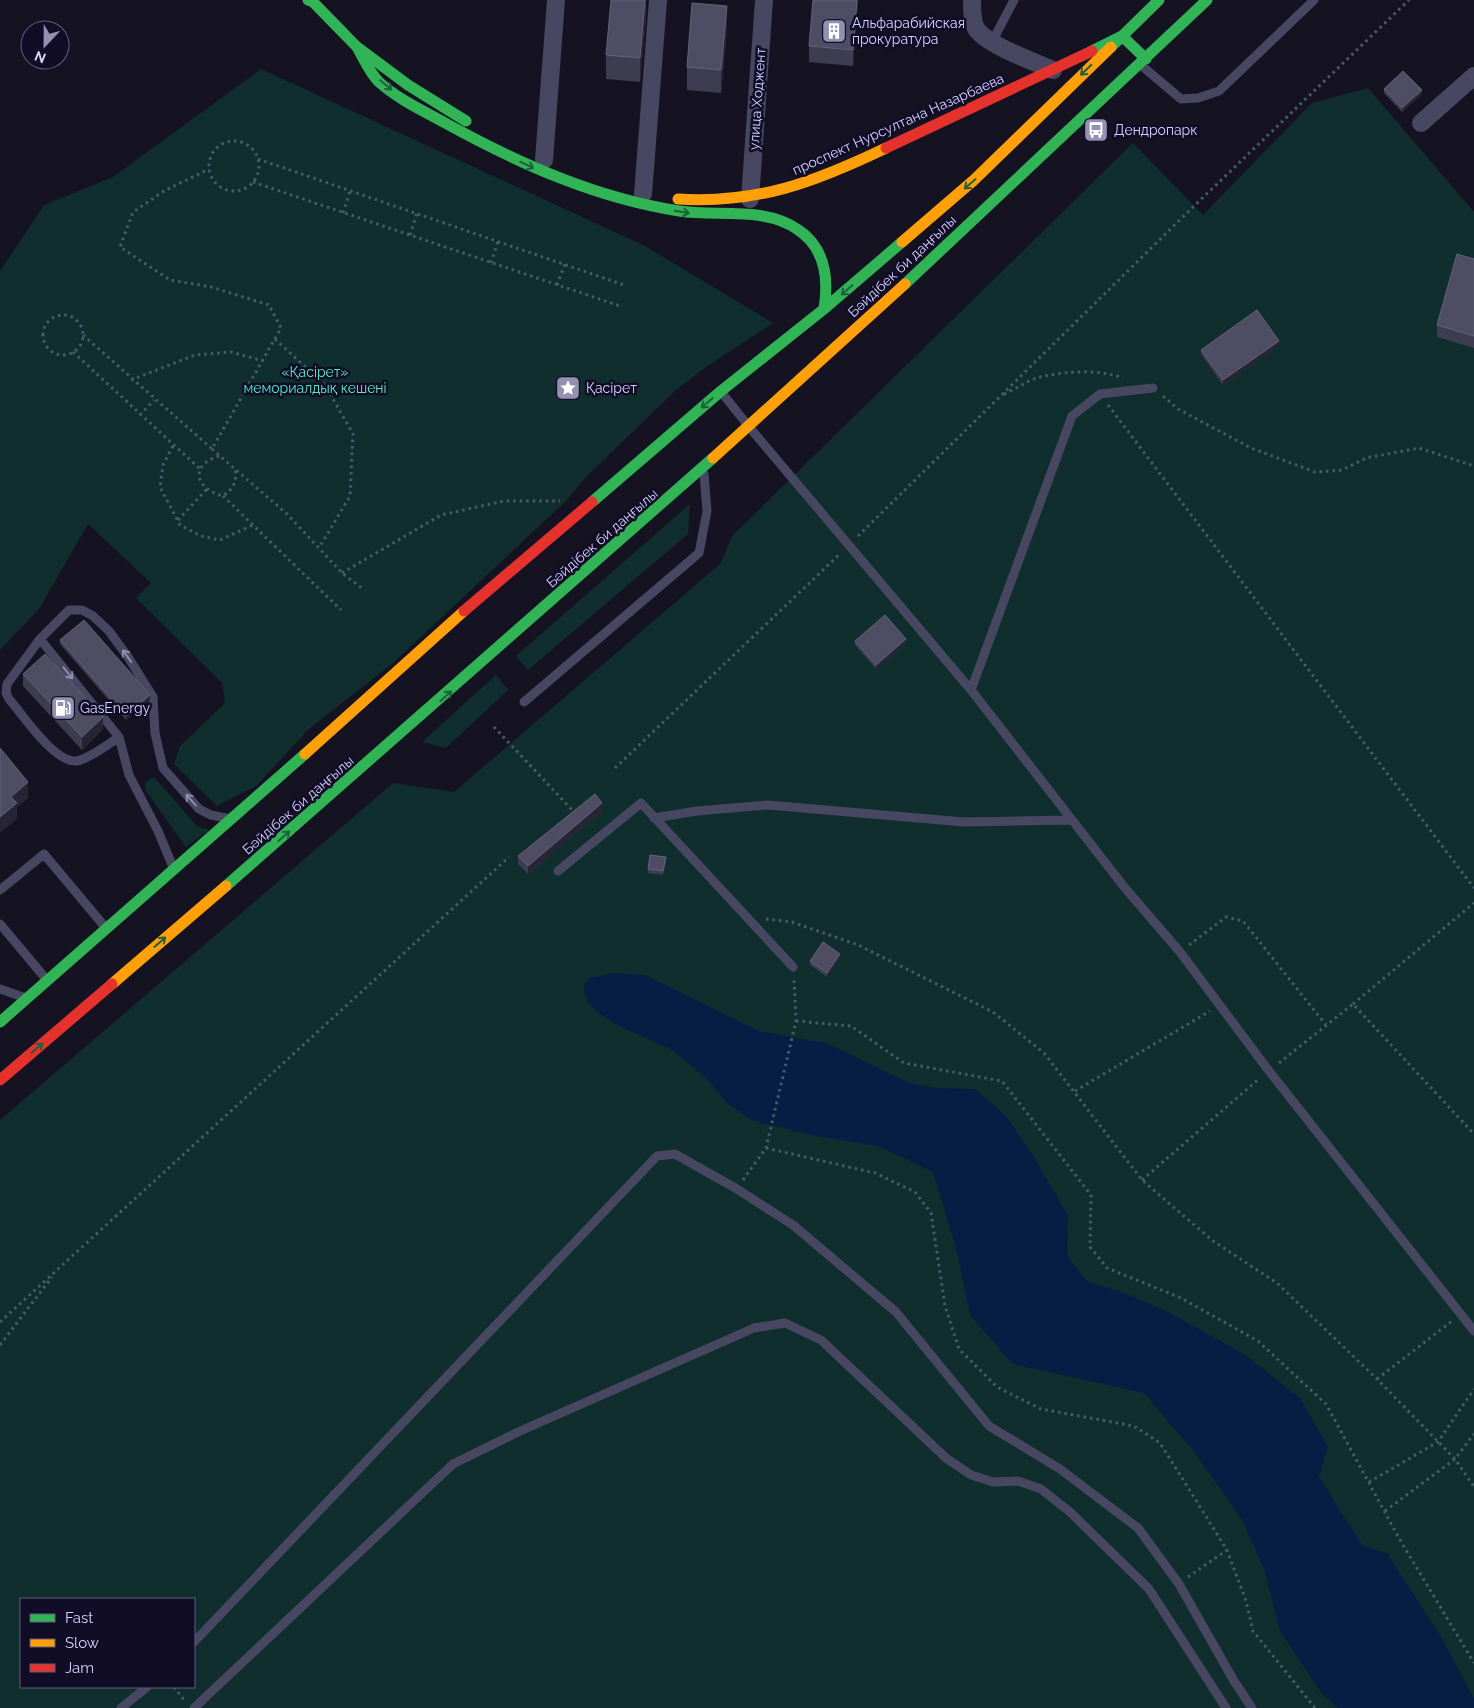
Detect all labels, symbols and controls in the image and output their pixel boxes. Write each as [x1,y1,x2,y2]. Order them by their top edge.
place label: Альфарабийская прокуратура [852,15,965,47]
building icon: Альфарабийская прокуратура [821,18,847,44]
north arrow [20,20,70,70]
street label: улица Ходжент [745,47,769,151]
text: N [32,48,48,66]
one-way arrow [1080,64,1092,76]
street label: проспект Нурсултана Назарбаева [790,70,1006,178]
one-way arrow [379,80,392,91]
bus stop icon: Дендропарк [1083,117,1109,143]
place label: Дендропарк [1114,122,1197,138]
one-way arrow [519,160,534,170]
one-way arrow [963,178,976,189]
one-way arrow [674,207,690,217]
street label: Бәйдібек би даңғылы [845,212,959,320]
one-way arrow [840,284,853,295]
park label: «Қасірет» мемориалдық кешені [243,364,387,396]
place icon: Қасірет [555,375,581,401]
place label: Қасірет [586,380,637,396]
one-way arrow [700,397,713,409]
street label: Бәйдібек би даңғылы [543,485,661,591]
one-way arrow [122,649,132,663]
one-way arrow [62,666,73,679]
one-way arrow [440,690,453,701]
fuel station icon: GasEnergy [50,695,76,721]
place label: GasEnergy [80,700,151,716]
street label: Бәйдібек би даңғылы [239,752,357,858]
one-way arrow [185,793,196,806]
one-way arrow [277,831,290,842]
one-way arrow [154,936,167,948]
one-way arrow [30,1043,43,1054]
legend [20,1598,195,1688]
text: Fast [65,1609,93,1627]
text: Slow [65,1634,99,1652]
text: Jam [65,1659,94,1677]

